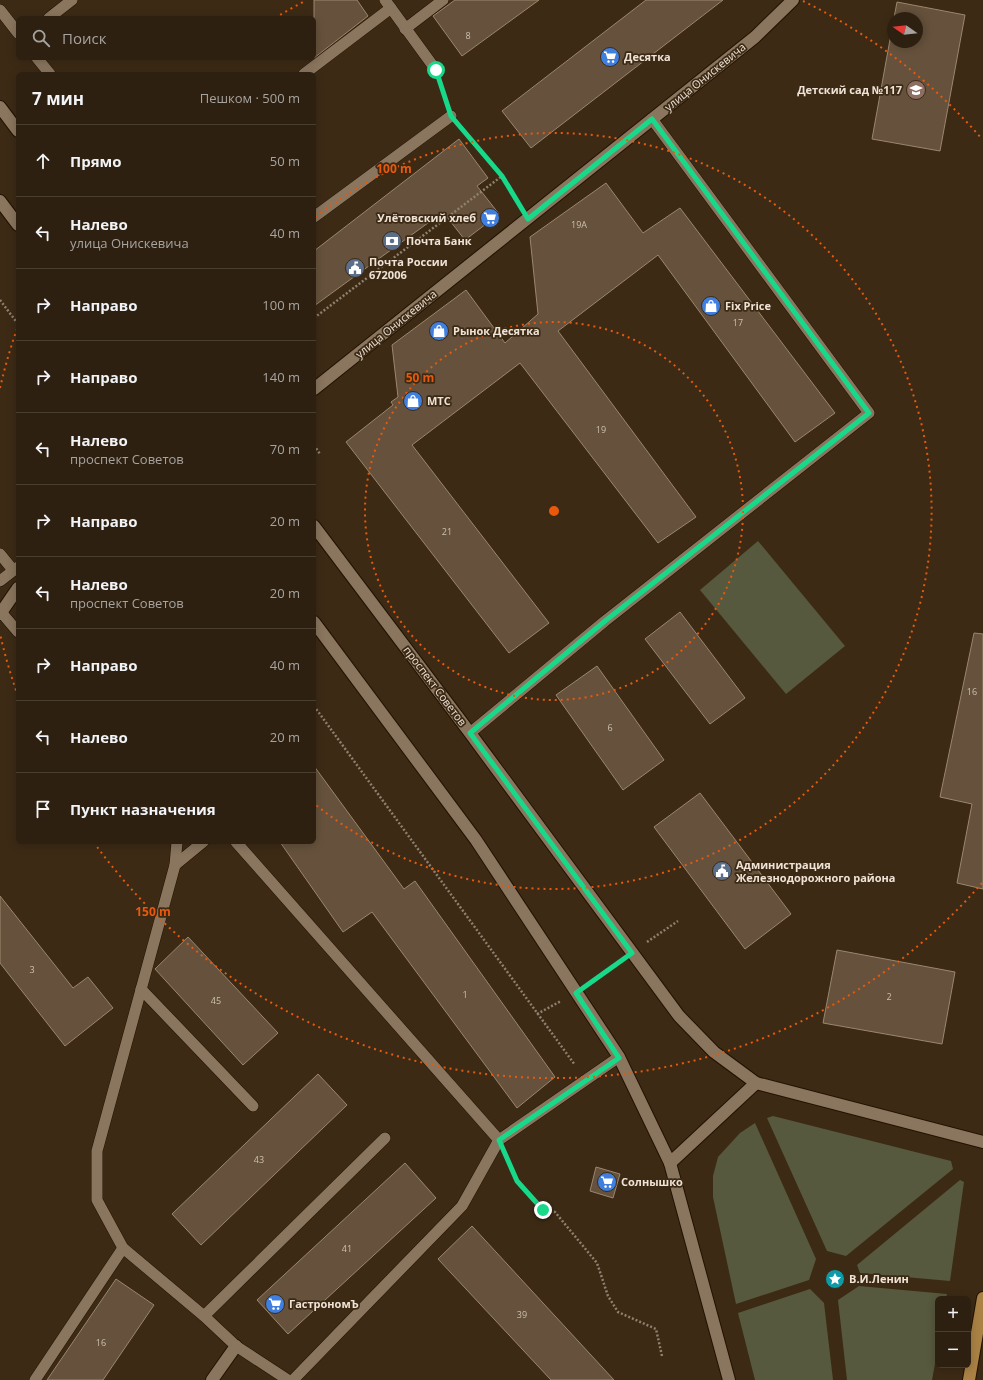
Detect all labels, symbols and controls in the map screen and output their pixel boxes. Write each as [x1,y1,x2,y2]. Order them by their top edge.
north arrow [887,12,923,48]
search box [16,16,316,60]
icon: search [30,27,52,49]
text: Поиск [62,28,106,48]
house number: 8 [465,29,471,42]
street label: улица Онискевича [661,39,748,114]
supermarket icon: Десятка [599,46,621,68]
place label: Десятка [624,49,671,64]
route start [427,61,445,79]
school or university icon: Детский сад №117 [905,79,927,101]
place label: Детский сад №117 [797,82,902,97]
text: 7 мин [32,87,84,110]
text: Пешком · 500 m [200,89,300,107]
icon: ahead [32,150,54,172]
text: Прямо [70,151,122,171]
text: 50 m [270,152,300,170]
text: 100 m [376,160,412,177]
supermarket icon: Улётовский хлеб [479,207,501,229]
place label: Улётовский хлеб [377,210,476,225]
text: Налево [70,214,128,234]
house number: 19А [571,218,587,231]
icon: left [32,222,54,244]
text: 40 m [270,224,300,242]
bank icon: Почта Банк [381,230,403,252]
place label: Почта Банк [406,233,472,248]
text: улица Онискевича [70,234,189,252]
place label: Почта России 672006 [369,254,448,282]
public building icon: Почта России 672006 [344,257,366,279]
street label: улица Онискевича [352,286,439,361]
icon: right [32,294,54,316]
text: Направо [70,295,138,315]
shop icon: Fix Price [700,295,722,317]
text: 100 m [262,296,300,314]
place label: Fix Price [725,298,772,313]
house number: 17 [733,316,743,329]
shop icon: Рынок Десятка [428,320,450,342]
place label: Рынок Десятка [453,323,540,338]
icon: right [32,366,54,388]
text: Направо [70,367,138,387]
text: 140 m [262,368,300,386]
text: 50 m [406,369,434,386]
shop icon: МТС [402,390,424,412]
place label: МТС [427,393,451,408]
house number: 19 [596,423,606,436]
text: Налево [70,430,128,450]
icon: left [32,438,54,460]
text: 70 m [270,440,300,458]
text: проспект Советов [70,450,184,468]
centre of rings [547,504,561,518]
icon: right [32,510,54,532]
text: Направо [70,511,138,531]
text: 20 m [270,512,300,530]
house number: 21 [442,525,452,538]
text: Налево [70,574,128,594]
icon: left [32,582,54,604]
text: 20 m [270,584,300,602]
text: проспект Советов [70,594,184,612]
street label: проспект Советов [400,643,470,729]
icon: right [32,654,54,676]
text: Направо [70,655,138,675]
text: 40 m [270,656,300,674]
house number: 16 [967,685,977,698]
house number: 6 [607,721,613,734]
icon: left [32,726,54,748]
text: Налево [70,727,128,747]
text: 20 m [270,728,300,746]
icon: arrive [32,798,54,820]
text: Пункт назначения [70,799,216,819]
place label: Администрация Железнодорожного района [736,857,895,885]
public building icon: Администрация Железнодорожного района [711,860,733,882]
text: 150 m [135,903,171,920]
house number: 3 [29,963,35,976]
house number: 1 [462,988,468,1001]
house number: 2 [886,990,892,1003]
house number: 45 [211,994,221,1007]
house number: 43 [254,1153,264,1166]
supermarket icon: Солнышко [596,1171,618,1193]
place label: Солнышко [621,1174,683,1189]
route end [534,1201,552,1219]
house number: 41 [342,1242,352,1255]
place icon: В.И.Ленин [824,1268,846,1290]
place label: В.И.Ленин [849,1271,909,1286]
supermarket icon: ГастрономЪ [264,1293,286,1315]
place label: ГастрономЪ [289,1296,359,1311]
map controls [935,1296,971,1368]
button: + [935,1296,971,1332]
house number: 39 [517,1308,527,1321]
button: − [935,1332,971,1368]
house number: 16 [96,1336,106,1349]

